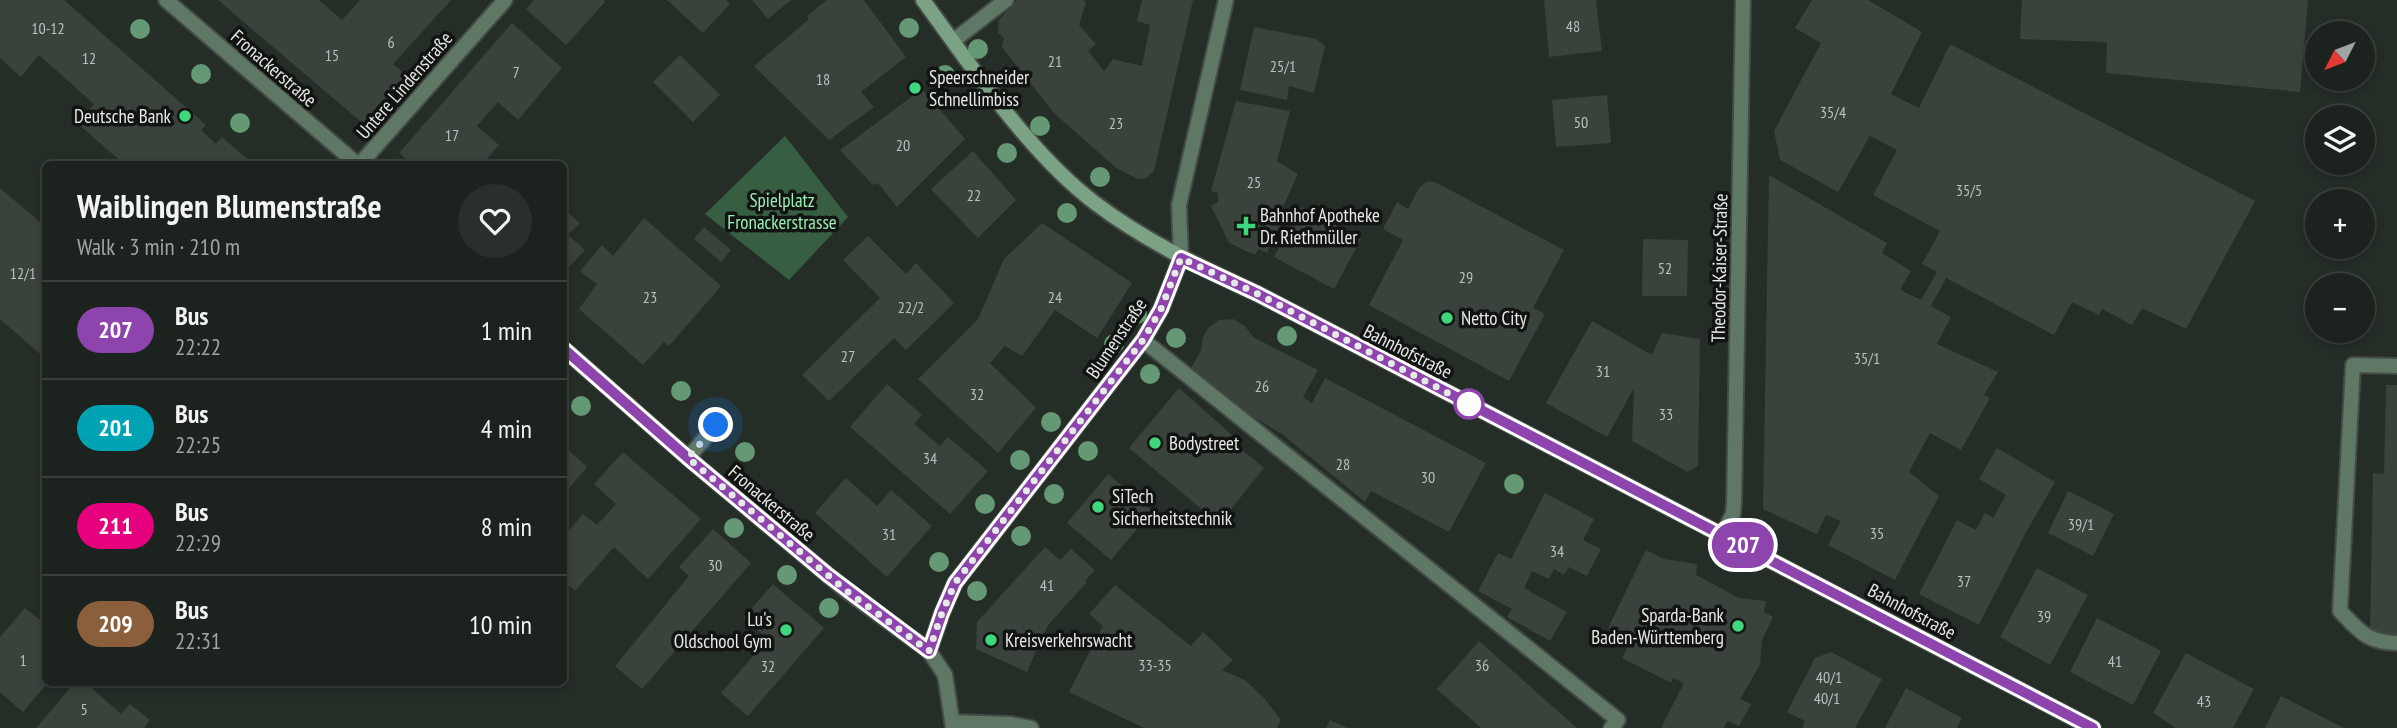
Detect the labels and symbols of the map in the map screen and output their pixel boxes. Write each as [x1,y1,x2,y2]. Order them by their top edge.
house number: 48 [1566,16,1580,36]
house number: 10-12 [31,18,65,38]
north arrow [2305,21,2375,91]
street label: Fronackerstraße [226,24,322,112]
street label: Untere Lindenstraße [351,26,457,144]
house number: 6 [387,32,395,52]
house number: 15 [325,45,339,65]
house number: 12 [82,48,96,68]
house number: 21 [1048,51,1062,71]
house number: 25/1 [1270,56,1296,76]
house number: 7 [512,62,520,82]
place label: Speerschneider Schnellimbiss [929,65,1030,111]
house number: 18 [816,69,830,89]
marker: Speerschneider Schnellimbiss [907,80,923,96]
house number: 35/4 [1820,102,1846,122]
place label: Deutsche Bank [74,104,172,128]
marker: Deutsche Bank [177,108,193,124]
house number: 50 [1574,112,1588,132]
house number: 23 [1109,113,1123,133]
house number: 17 [445,125,459,145]
house number: 20 [896,135,910,155]
house number: 25 [1247,172,1261,192]
house number: 35/5 [1956,180,1982,200]
house number: 22 [967,185,981,205]
park label: Spielplatz Fronackerstrasse [727,188,837,234]
street label: Theodor-Kaiser-Straße [1706,193,1732,343]
place label: Bahnhof Apotheke Dr. Riethmüller [1260,203,1380,249]
marker: Bahnhof Apotheke Dr. Riethmüller [1238,218,1254,234]
house number: 52 [1658,258,1672,278]
house number: 12/1 [10,263,36,283]
house number: 29 [1459,267,1473,287]
house number: 23 [643,287,657,307]
house number: 24 [1048,287,1062,307]
street label: Blumenstraße [1080,293,1152,383]
house number: 22/2 [898,297,924,317]
place label: Netto City [1461,306,1528,330]
marker: Netto City [1439,310,1455,326]
street label: Bahnhofstraße [1360,318,1456,384]
house number: 27 [841,346,855,366]
house number: 35/1 [1854,348,1880,368]
house number: 31 [1596,361,1610,381]
house number: 26 [1255,376,1269,396]
house number: 32 [970,384,984,404]
unlabelled marker [1454,389,1484,419]
house number: 33 [1659,404,1673,424]
your location [698,407,733,442]
place label: Bodystreet [1169,431,1240,455]
marker: Bodystreet [1147,435,1163,451]
house number: 34 [923,448,937,468]
house number: 28 [1336,454,1350,474]
street label: Fronackerstraße [724,460,820,546]
house number: 30 [1421,467,1435,487]
place label: SiTech Sicherheitstechnik [1112,484,1233,530]
marker: SiTech Sicherheitstechnik [1090,499,1106,515]
house number: 39/1 [2068,514,2094,534]
line badge: 207 [1703,522,1783,568]
house number: 35 [1870,523,1884,543]
house number: 31 [882,524,896,544]
house number: 34 [1550,541,1564,561]
house number: 30 [708,555,722,575]
house number: 37 [1957,571,1971,591]
house number: 41 [1040,575,1054,595]
street label: Bahnhofstraße [1864,578,1960,644]
place label: Sparda-Bank Baden-Württemberg [1591,603,1725,649]
house number: 39 [2037,606,2051,626]
place label: Lu's Oldschool Gym [674,607,772,653]
marker: Sparda-Bank Baden-Württemberg [1730,618,1746,634]
marker: Lu's Oldschool Gym [778,622,794,638]
place label: Kreisverkehrswacht [1005,628,1133,652]
marker: Kreisverkehrswacht [983,632,999,648]
house number: 1 [19,650,27,670]
house number: 41 [2108,651,2122,671]
house number: 33-35 [1138,655,1172,675]
house number: 36 [1475,655,1489,675]
house number: 32 [761,656,775,676]
house number: 40/1 [1816,667,1842,687]
house number: 40/1 [1814,688,1840,708]
house number: 43 [2197,691,2211,711]
house number: 5 [80,699,88,719]

